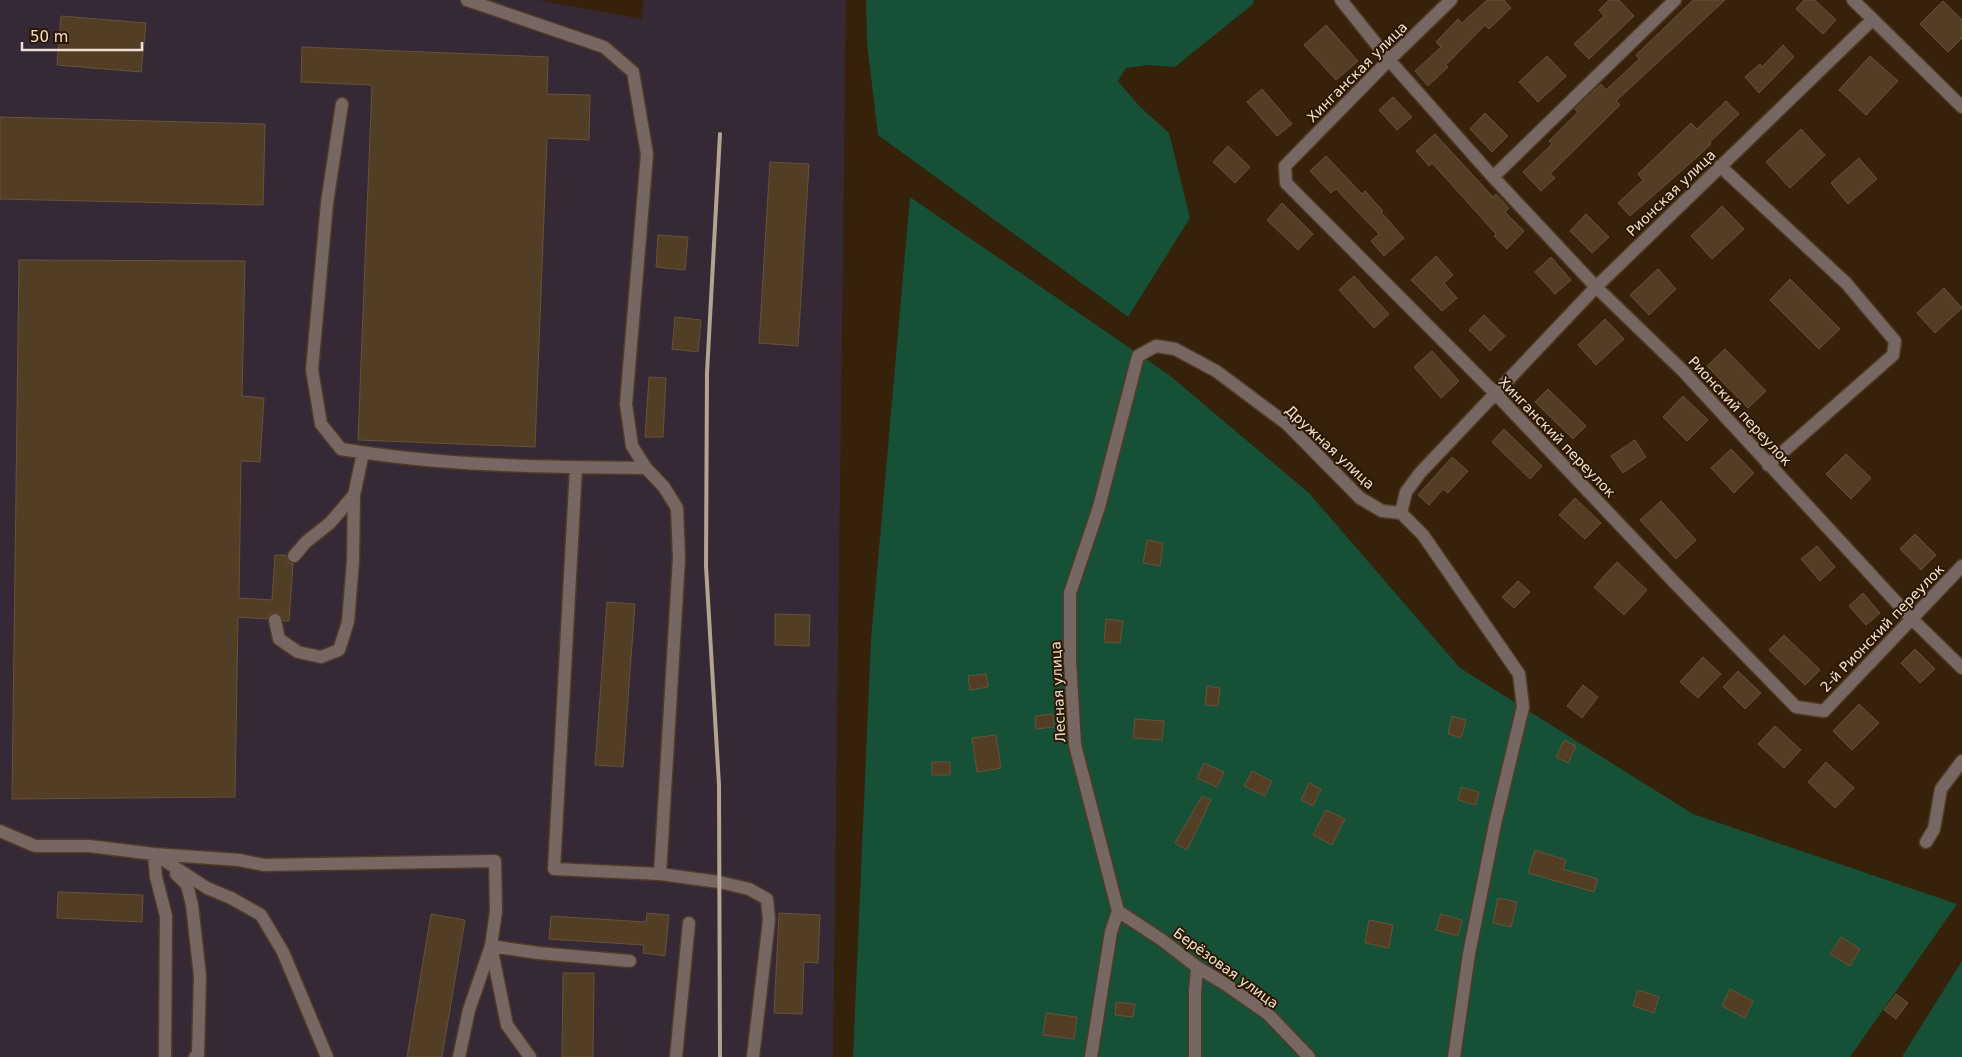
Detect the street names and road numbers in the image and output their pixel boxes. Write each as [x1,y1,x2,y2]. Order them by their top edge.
street label: Хинганская улица [1304,19,1410,125]
street label: Рионская улица [1623,146,1719,240]
street label: Рионский переулок [1685,353,1795,469]
street label: Хинганский переулок [1495,373,1619,501]
street label: Дружная улица [1282,402,1378,492]
street label: 2-й Рионский переулок [1817,561,1947,695]
street label: Лесная улица [1047,641,1069,743]
street label: Берёзовая улица [1170,925,1282,1011]

